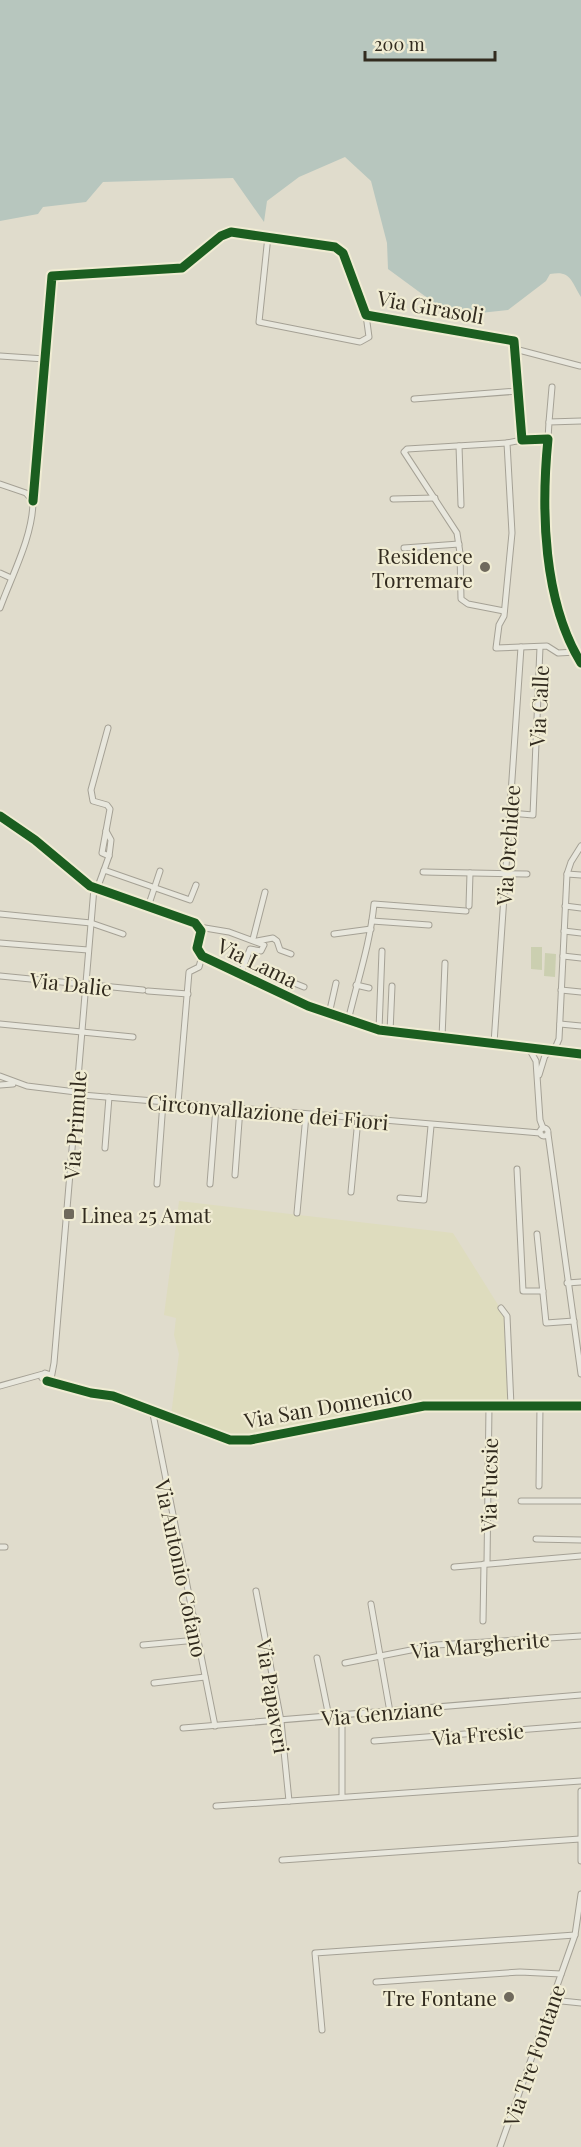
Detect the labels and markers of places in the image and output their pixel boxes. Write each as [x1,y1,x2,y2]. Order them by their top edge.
place label: Residence Torremare [372,541,473,593]
marker: Residence Torremare [478,560,492,574]
place label: Linea 25 Amat [81,1200,211,1228]
marker: Linea 25 Amat [62,1207,76,1221]
place label: Tre Fontane [383,1983,497,2011]
marker: Tre Fontane [502,1990,516,2004]

